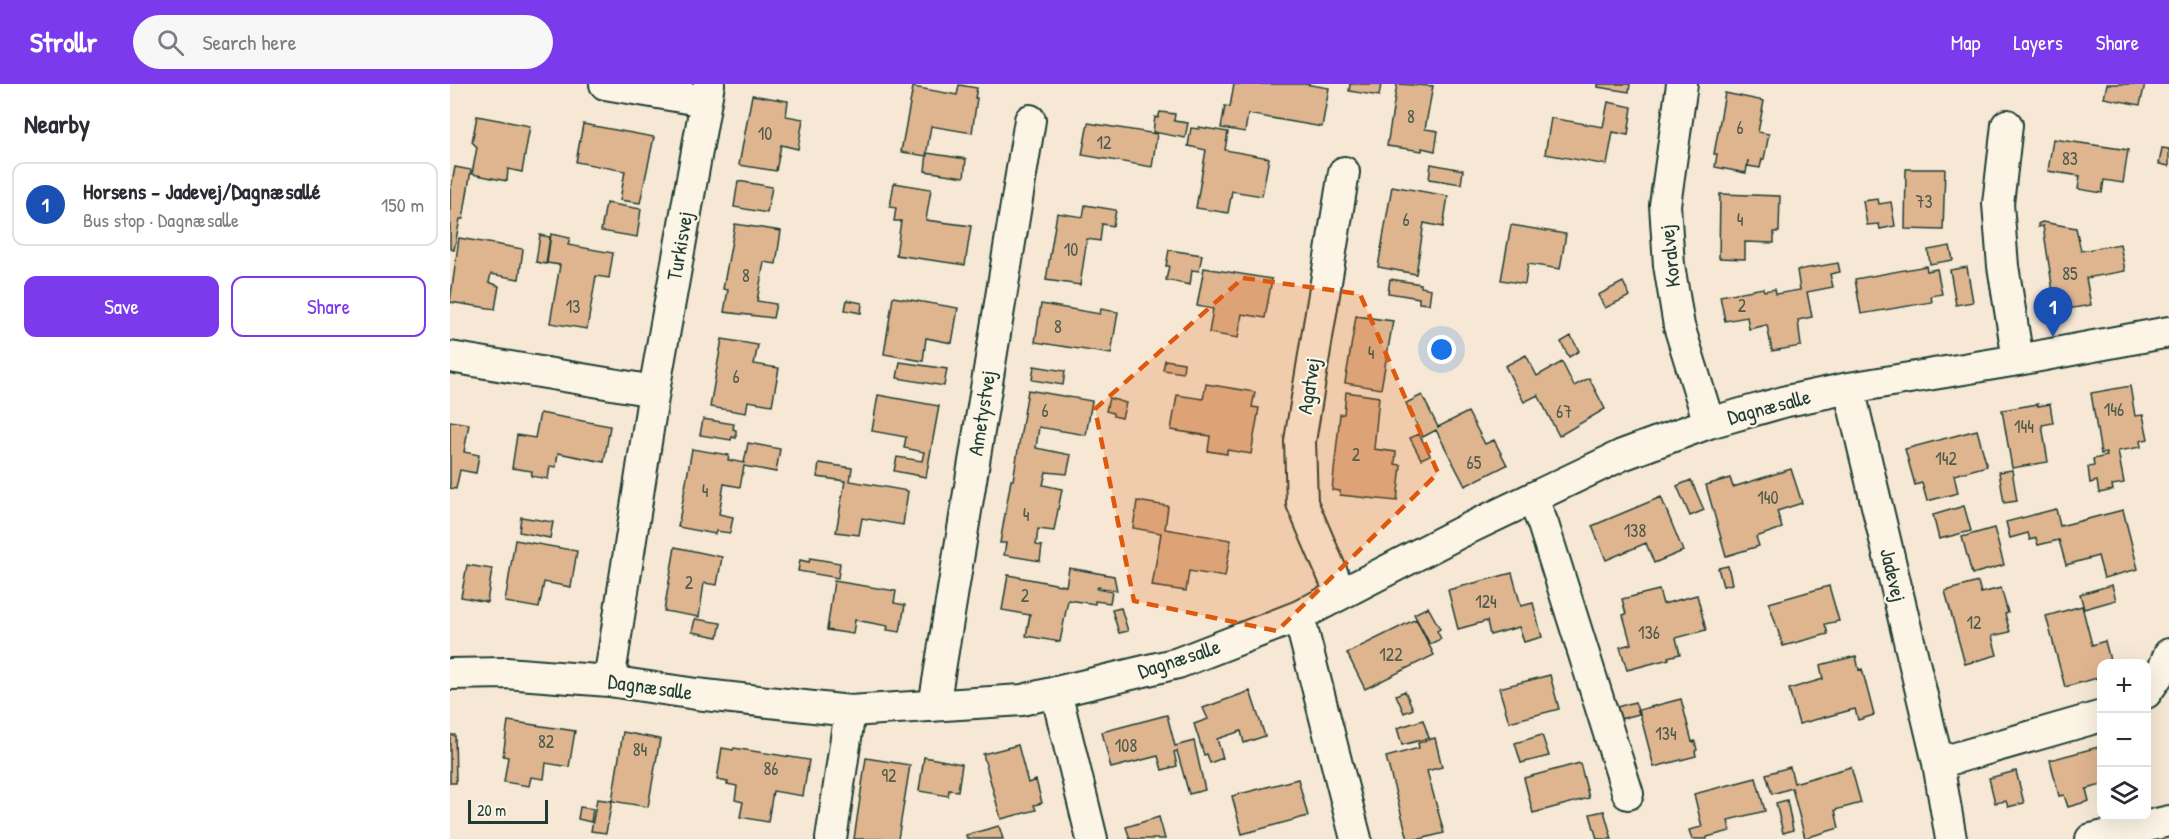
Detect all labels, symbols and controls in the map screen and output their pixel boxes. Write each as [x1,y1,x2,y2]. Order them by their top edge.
search box [133,15,553,69]
text: Strollr [30,23,97,61]
icon: search [154,26,187,59]
text: Search here [202,27,296,57]
text: Map [1951,28,1980,57]
text: Layers [2013,28,2063,57]
text: Share [2096,28,2139,57]
house number: 8 [1407,104,1415,129]
text: Nearby [24,106,90,141]
house number: 6 [1736,115,1744,140]
house number: 10 [758,121,772,146]
house number: 12 [1097,130,1112,155]
house number: 83 [2062,146,2078,171]
text: Horsens - Jadevej/Dagnæsallé [83,176,321,206]
house number: 73 [1916,189,1932,214]
text: 1 [42,191,49,218]
text: 150 m [381,191,424,218]
text: Bus stop · Dagnæsalle [83,206,239,233]
house number: 6 [1402,207,1410,232]
house number: 4 [1737,207,1744,232]
street label: Turkisvej [659,209,700,283]
street label: Koralvej [1652,223,1687,289]
house number: 10 [1064,237,1078,262]
house number: 85 [2062,261,2078,286]
house number: 8 [742,263,750,288]
button: Save [24,276,219,337]
button: Share [231,276,426,337]
pin: 1 [2034,288,2072,337]
house number: 2 [1738,293,1747,318]
house number: 13 [566,294,580,319]
house number: 8 [1054,314,1062,339]
your location [1427,335,1456,364]
house number: 4 [1368,340,1375,365]
street label: Agatvej [1290,356,1327,416]
house number: 6 [732,364,740,389]
street label: Ametystvej [960,368,1003,458]
street label: Dagnæsalle [1724,381,1814,432]
house number: 146 [2104,397,2124,422]
house number: 6 [1041,398,1049,423]
house number: 67 [1556,399,1572,424]
house number: 144 [2014,414,2034,439]
house number: 2 [1352,442,1361,467]
house number: 142 [1935,446,1957,471]
house number: 65 [1467,450,1482,475]
house number: 4 [702,478,709,503]
house number: 140 [1757,485,1779,510]
house number: 4 [1023,502,1030,527]
house number: 138 [1624,518,1646,543]
street label: Jadevej [1873,545,1914,605]
house number: 2 [685,570,694,595]
house number: 2 [1021,583,1030,608]
house number: 124 [1475,589,1497,614]
house number: 12 [1967,610,1982,635]
house number: 136 [1638,620,1660,645]
street label: Dagnæsalle [1134,632,1224,685]
house number: 122 [1379,642,1403,667]
map controls [2097,659,2151,821]
button: + [2097,659,2151,713]
street label: Dagnæsalle [606,666,694,707]
button: − [2097,713,2151,767]
house number: 134 [1655,721,1677,746]
house number: 82 [538,729,555,754]
house number: 108 [1115,733,1137,758]
house number: 84 [633,737,648,762]
house number: 86 [764,756,778,781]
house number: 92 [881,763,897,788]
button: layers [2097,767,2151,821]
scale bar [468,797,548,824]
text: 20 m [477,799,506,821]

